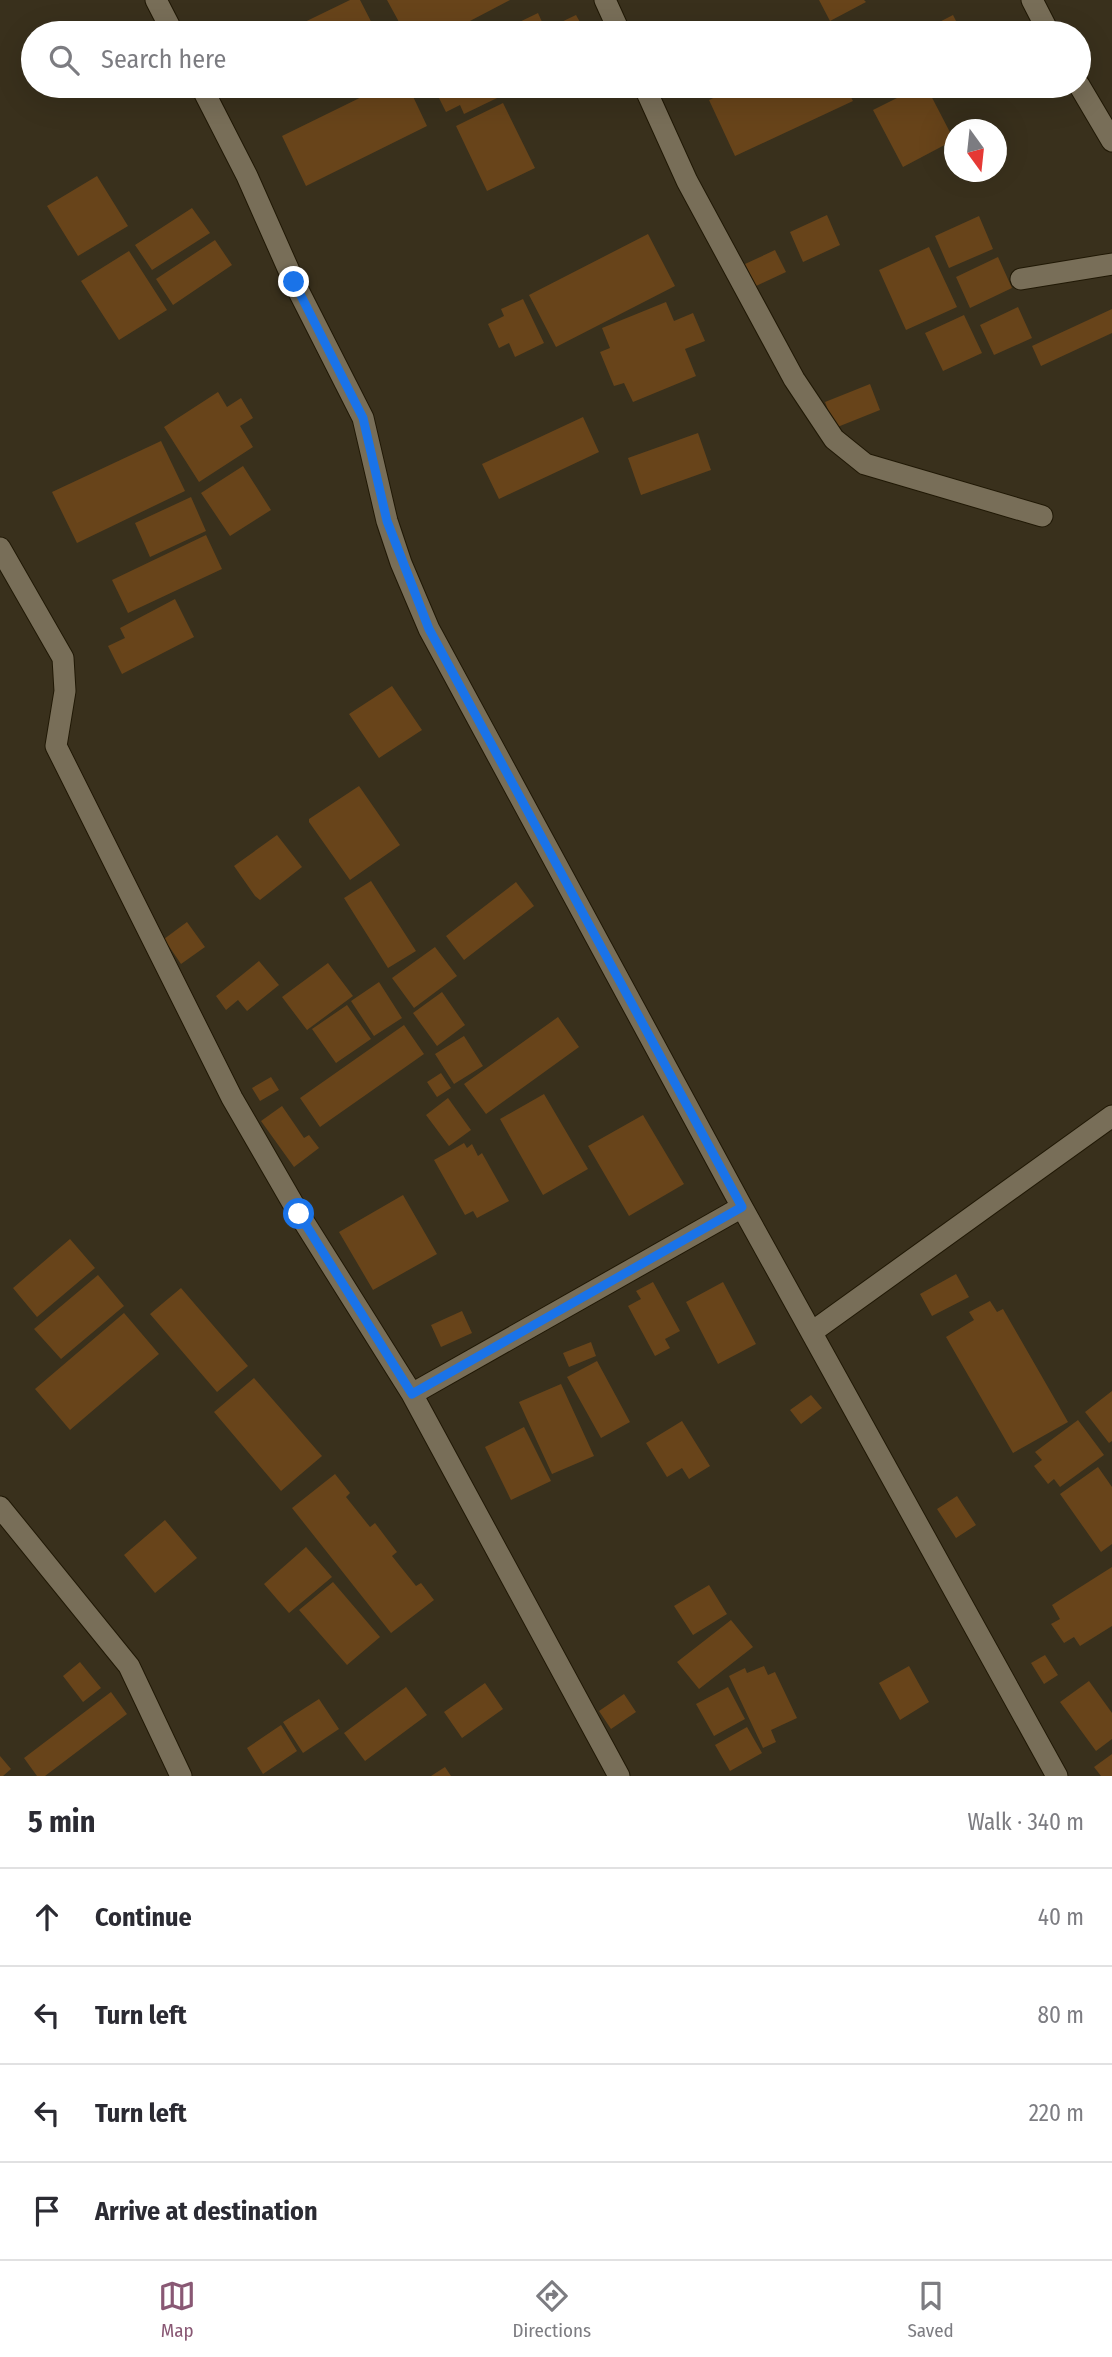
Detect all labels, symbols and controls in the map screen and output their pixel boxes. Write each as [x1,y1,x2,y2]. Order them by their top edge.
search box [21,21,1091,98]
icon: search [45,41,83,79]
text: Search here [101,44,226,75]
north arrow [944,119,1007,182]
route end [278,266,309,297]
route start [283,1198,314,1229]
text: 5 min [28,1804,95,1840]
text: Walk · 340 m [967,1808,1084,1836]
icon: ahead [28,1898,66,1936]
text: Continue [95,1902,192,1933]
text: 40 m [1038,1903,1084,1931]
icon: left [28,1996,66,2034]
text: Turn left [95,2000,187,2031]
text: 80 m [1037,2001,1084,2029]
icon: left [28,2094,66,2132]
text: Turn left [95,2098,187,2129]
text: 220 m [1029,2099,1084,2127]
icon: arrive [28,2192,66,2230]
text: Arrive at destination [95,2196,318,2227]
tab: Map [158,2277,196,2342]
tab: Directions [512,2277,591,2342]
tab: Saved [907,2277,954,2342]

